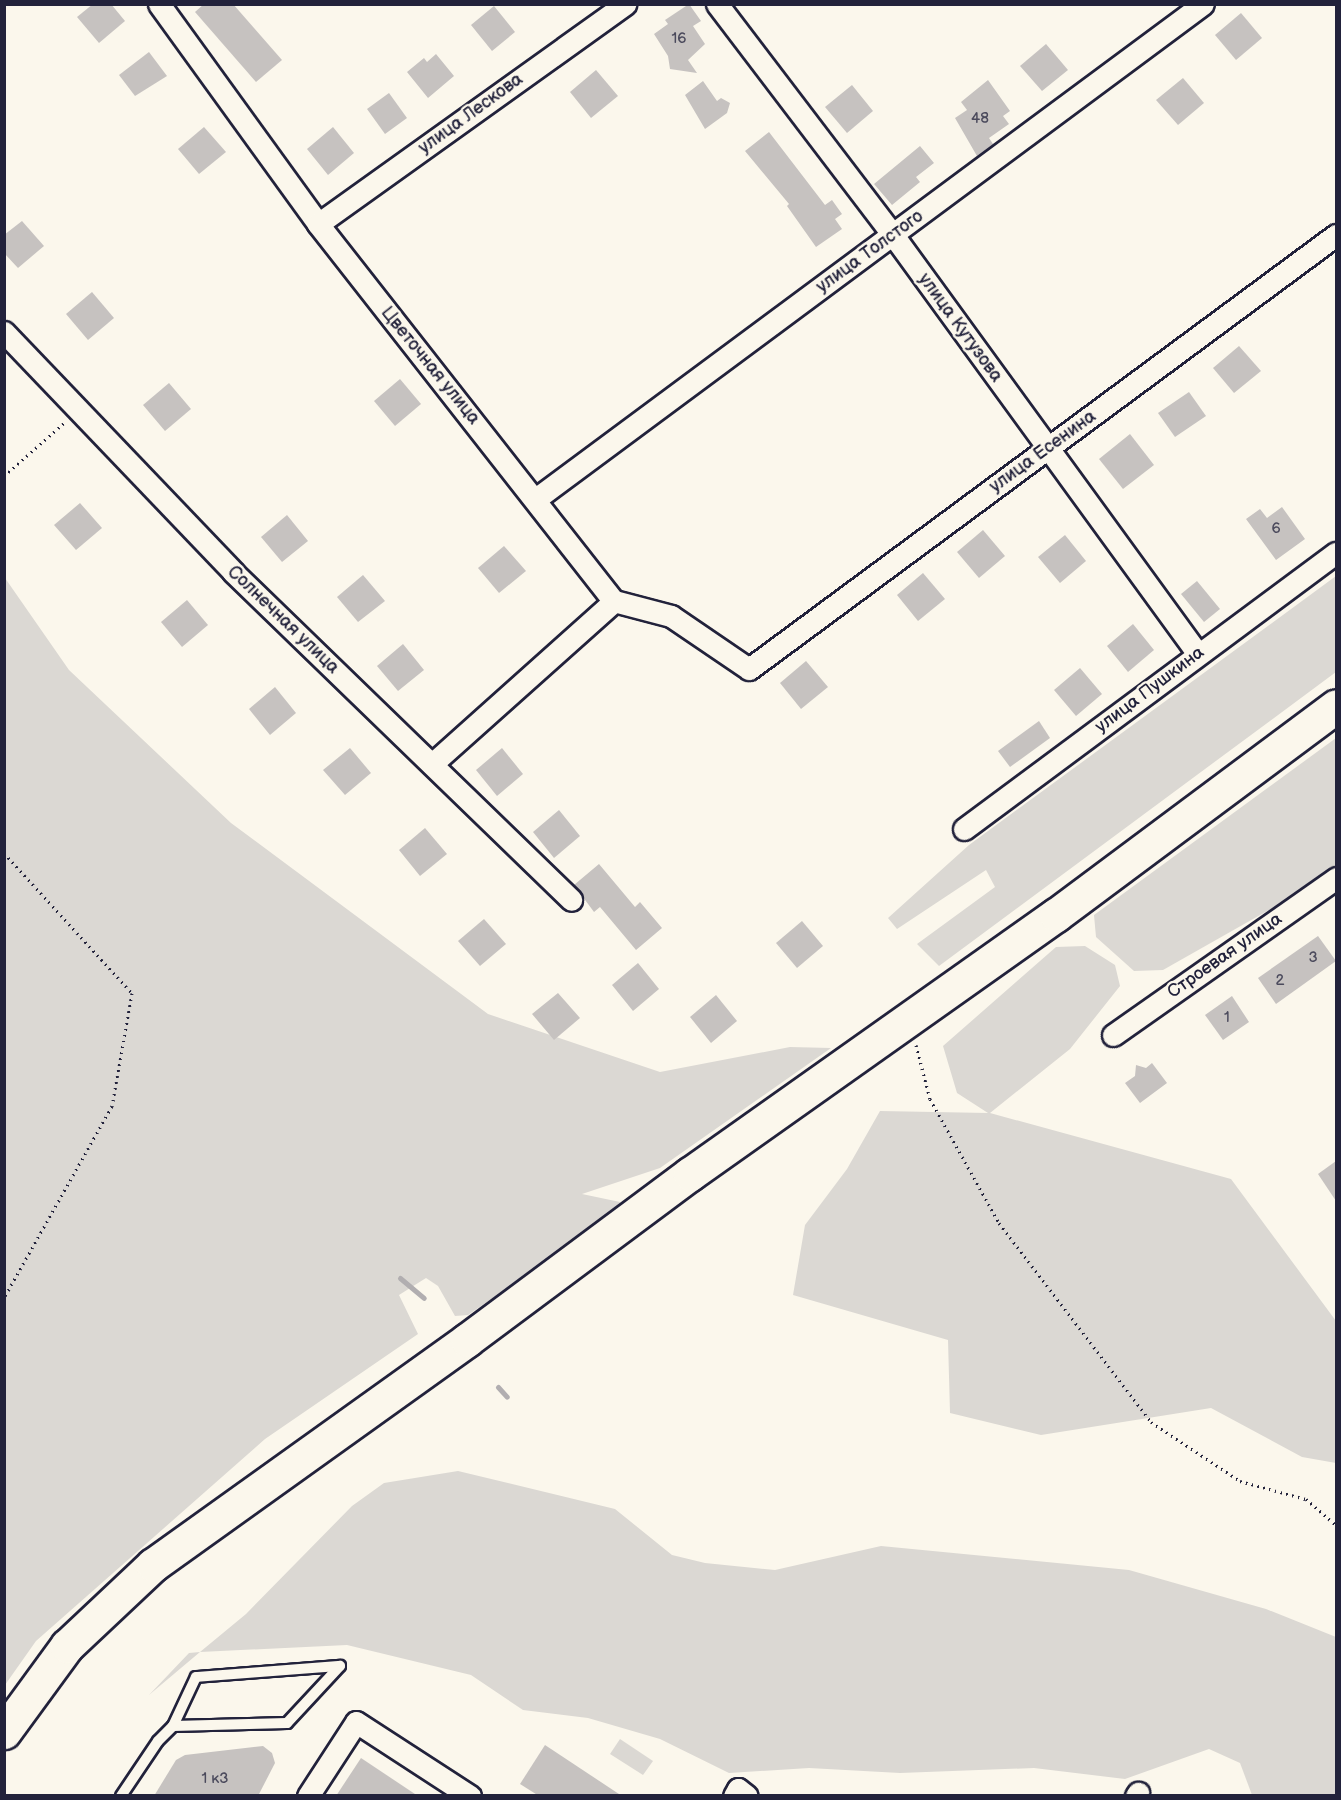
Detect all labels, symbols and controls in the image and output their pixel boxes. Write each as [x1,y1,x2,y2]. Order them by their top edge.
house number: 16 [672,30,686,48]
street label: улица Лескова [415,69,527,159]
house number: 48 [971,110,989,128]
street label: улица Толстого [812,206,928,298]
street label: улица Кутузова [913,269,1007,387]
street label: Цветочная улица [376,303,484,429]
street label: улица Есенина [986,406,1100,498]
house number: 6 [1271,520,1281,538]
street label: Солнечная улица [223,561,343,679]
street label: улица Пушкина [1091,642,1209,738]
street label: Строевая улица [1164,908,1286,1004]
house number: 3 [1308,949,1318,967]
house number: 2 [1276,972,1284,990]
house number: 1 [1224,1009,1230,1027]
house number: 1 к3 [201,1770,229,1788]

